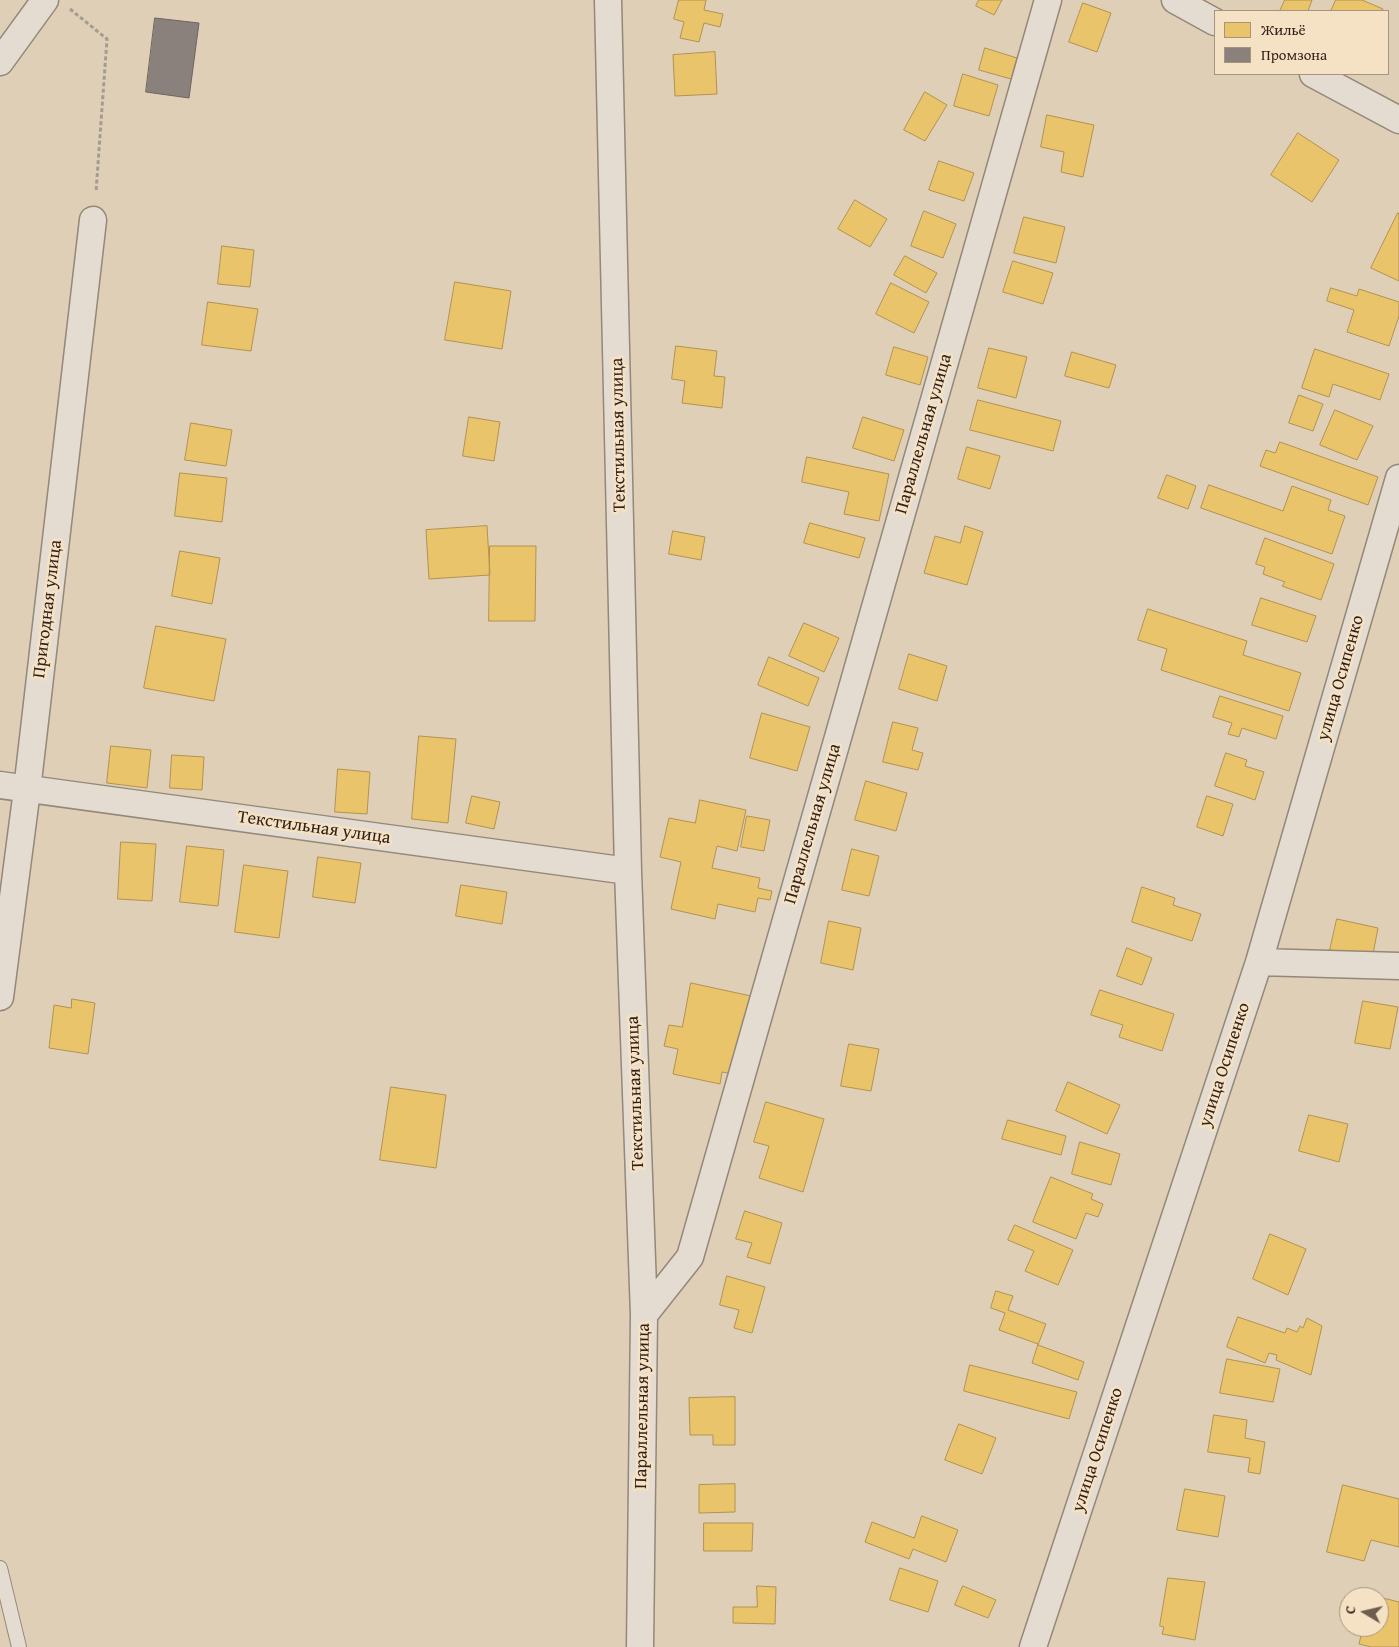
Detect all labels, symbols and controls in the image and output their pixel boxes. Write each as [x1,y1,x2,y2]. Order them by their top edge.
legend [1214,10,1389,75]
text: Жильё [1261,19,1306,40]
text: Промзона [1261,44,1327,65]
street label: Параллельная улица [891,351,957,517]
street label: Текстильная улица [607,358,631,512]
street label: Пригодная улица [29,539,67,679]
street label: улица Осипенко [1313,613,1369,743]
street label: Параллельная улица [780,741,846,907]
street label: Текстильная улица [236,807,392,849]
street label: улица Осипенко [1195,1000,1255,1130]
street label: Текстильная улица [623,1015,649,1171]
street label: Параллельная улица [631,1323,655,1489]
street label: улица Осипенко [1068,1385,1128,1515]
north arrow [1339,1587,1389,1637]
text: С [1340,1604,1361,1615]

